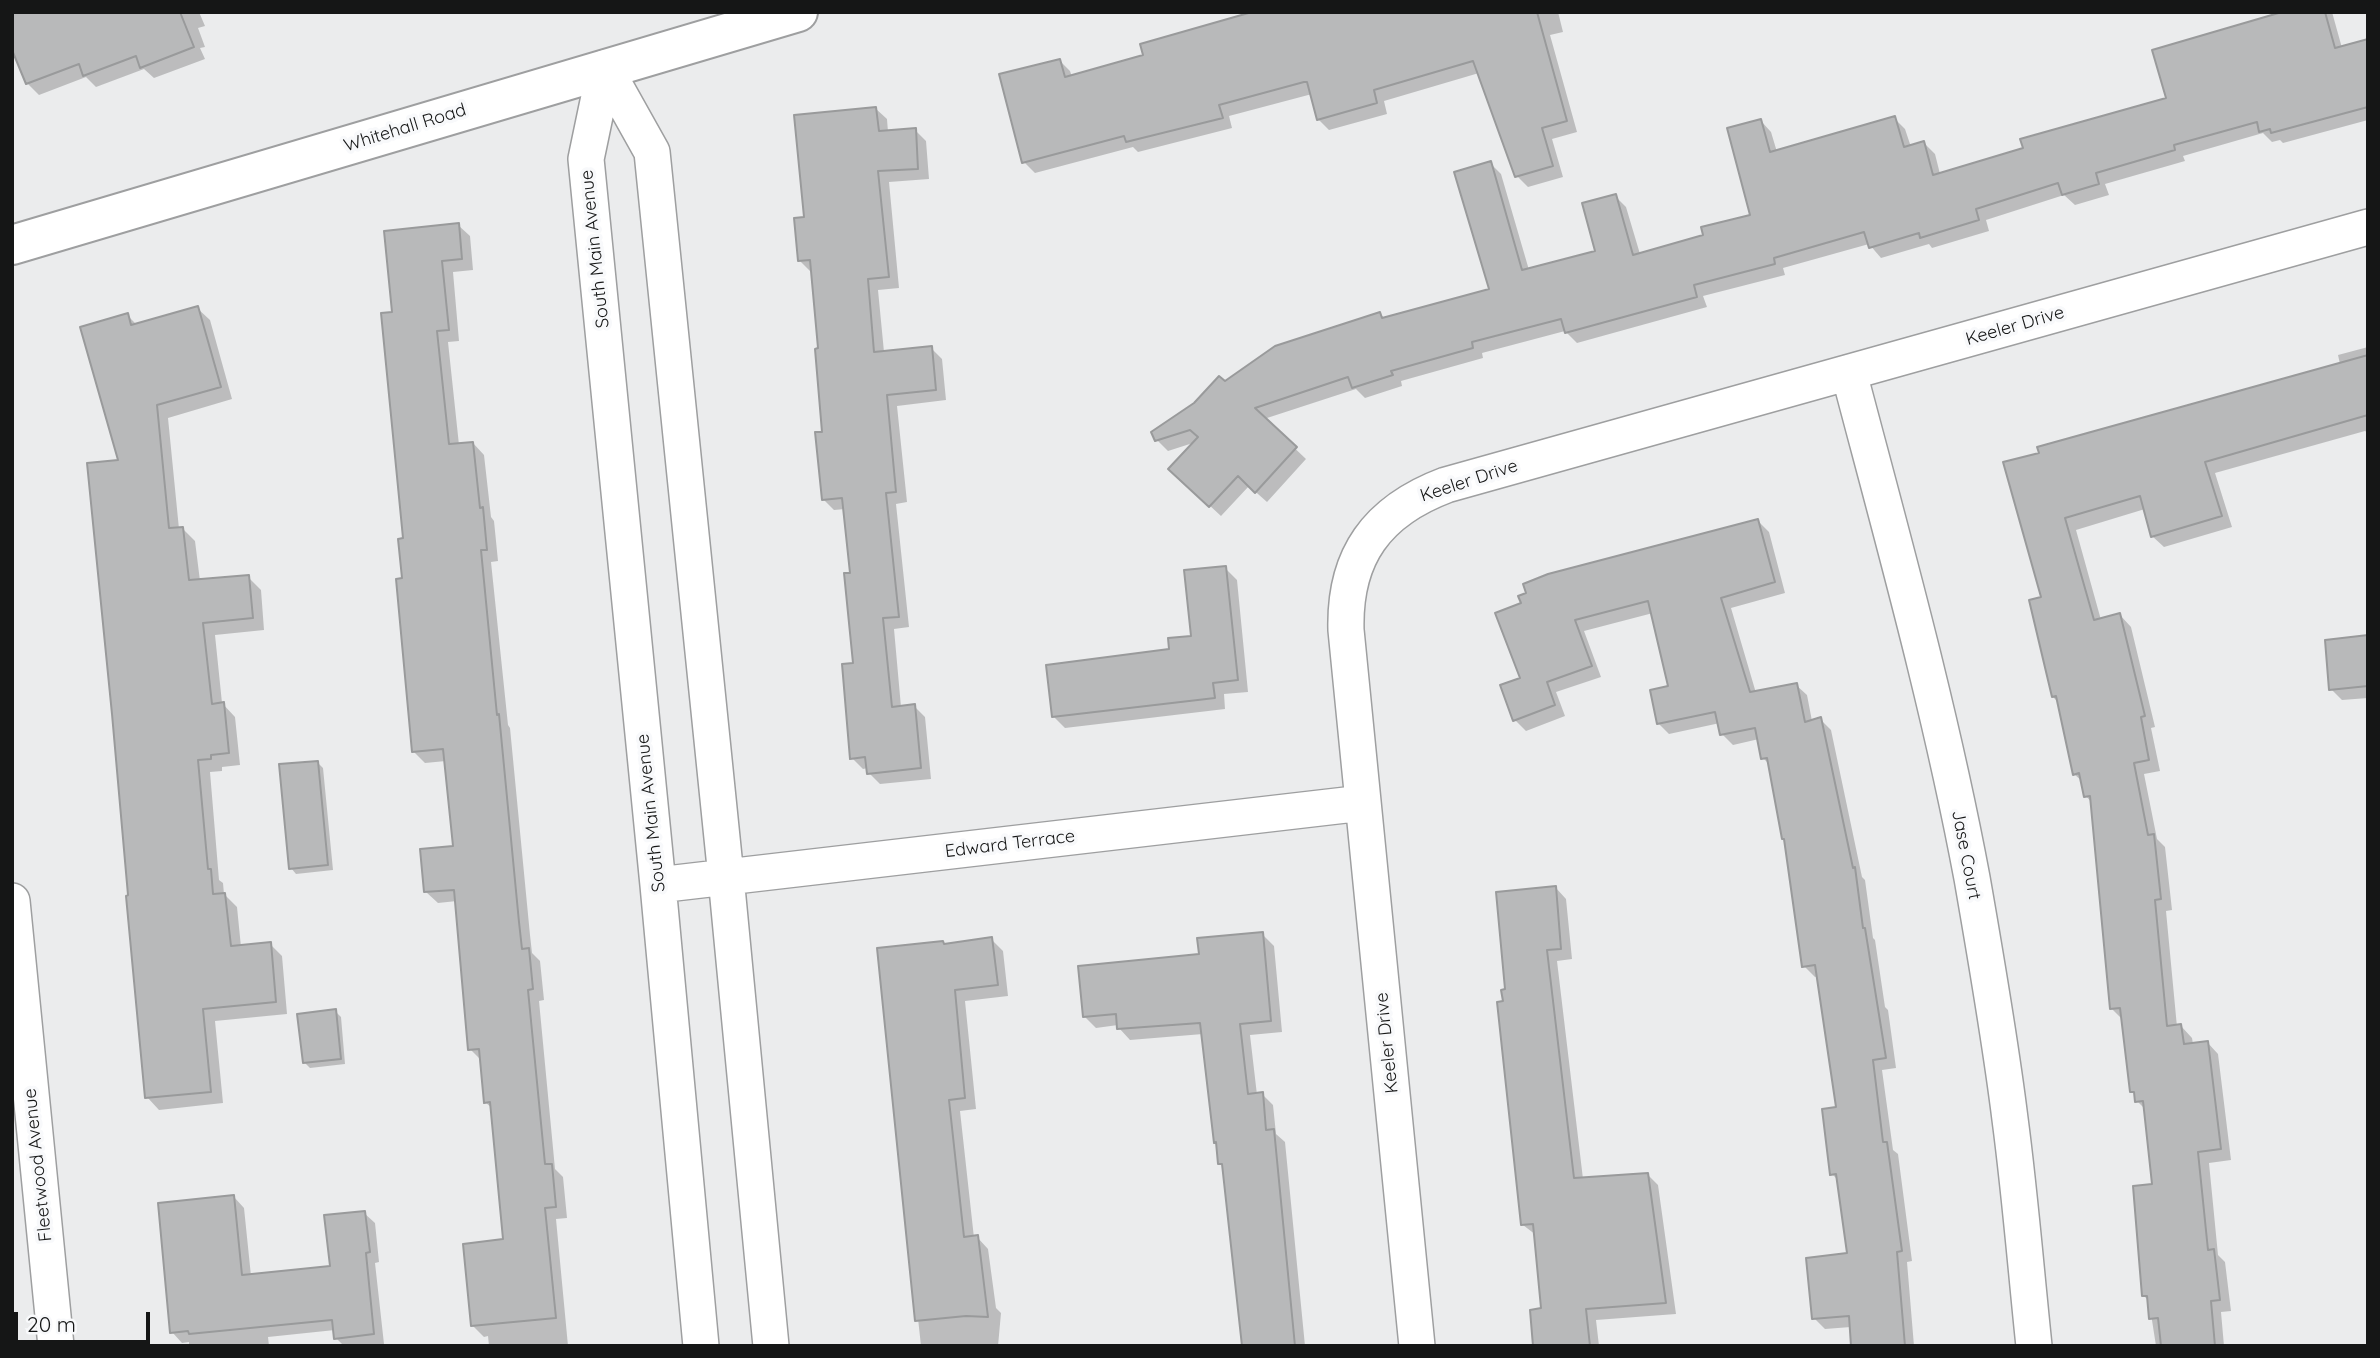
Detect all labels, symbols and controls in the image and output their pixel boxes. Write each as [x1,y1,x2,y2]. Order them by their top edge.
street label: Whitehall Road [341,99,469,157]
street label: South Main Avenue [576,169,614,329]
street label: Keeler Drive [1963,302,2067,350]
street label: Keeler Drive [1417,455,1521,507]
street label: South Main Avenue [632,733,670,893]
street label: Jase Court [1947,808,1985,902]
street label: Edward Terrace [944,825,1076,863]
street label: Keeler Drive [1371,991,1403,1095]
street label: Fleetwood Avenue [19,1087,57,1243]
scale bar [18,1298,154,1342]
text: 20 m [27,1311,76,1337]

